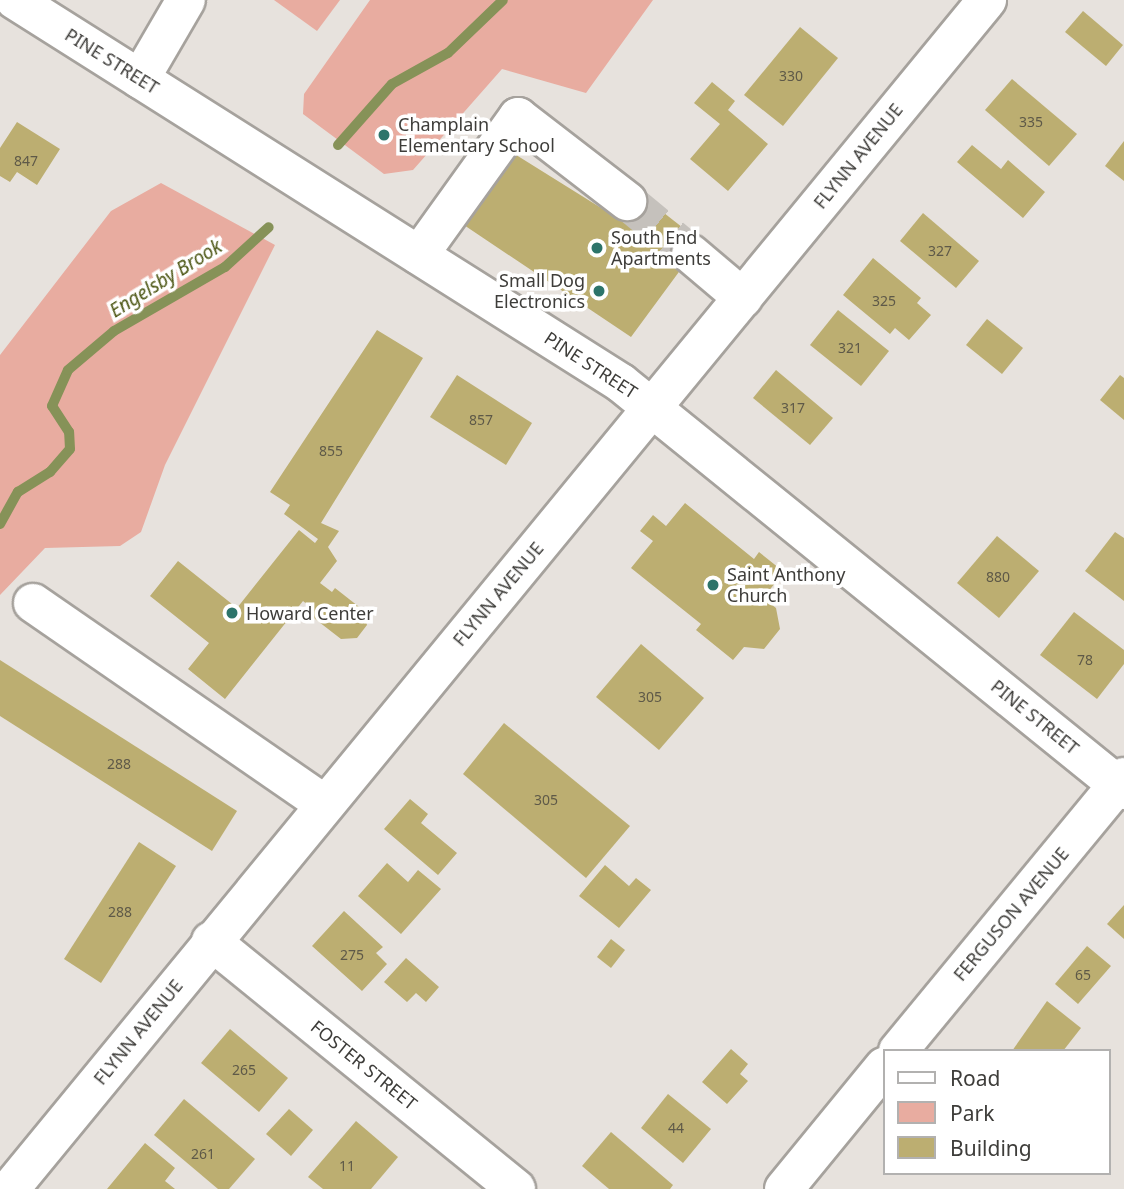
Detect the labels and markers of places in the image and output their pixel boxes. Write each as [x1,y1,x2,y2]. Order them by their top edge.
place label: Champlain Elementary School [398,114,555,156]
marker: Champlain Elementary School [376,127,392,143]
place label: South End Apartments [611,227,711,270]
marker: South End Apartments [589,240,605,256]
place label: Small Dog Electronics [494,270,585,312]
marker: Small Dog Electronics [591,283,607,299]
place label: Saint Anthony Church [727,564,845,606]
marker: Saint Anthony Church [705,577,721,593]
place label: Howard Center [246,602,374,624]
marker: Howard Center [224,605,240,621]

